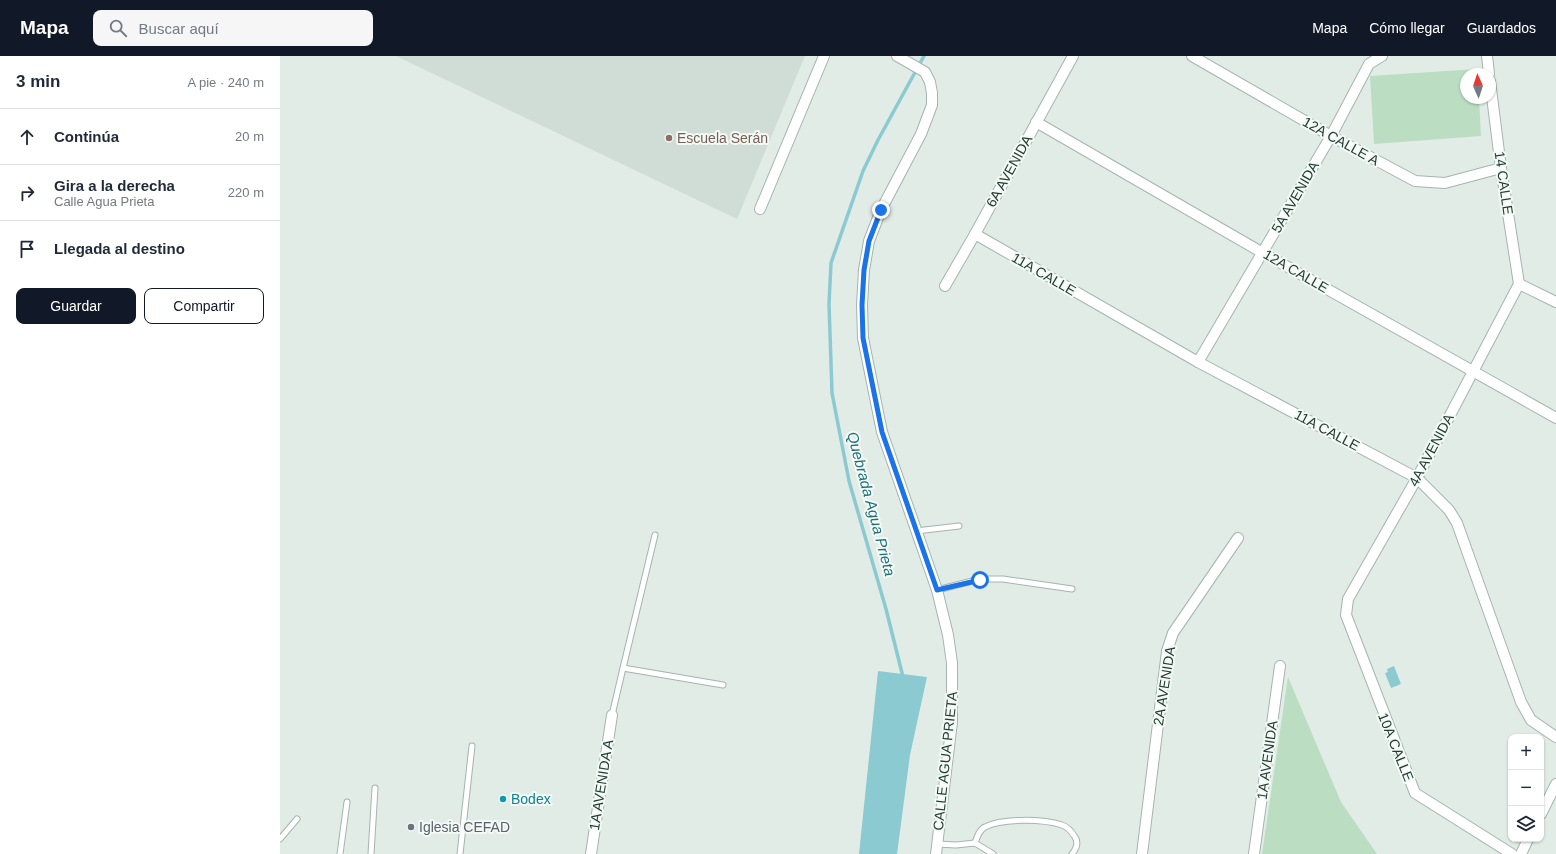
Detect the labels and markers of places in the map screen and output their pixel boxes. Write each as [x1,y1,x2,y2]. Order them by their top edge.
place label: Escuela Serán [677,130,768,146]
marker: Escuela Serán [664,133,674,143]
place label: Bodex [511,791,551,807]
marker: Bodex [498,794,508,804]
place label: Iglesia CEFAD [419,819,510,835]
marker: Iglesia CEFAD [406,822,416,832]

